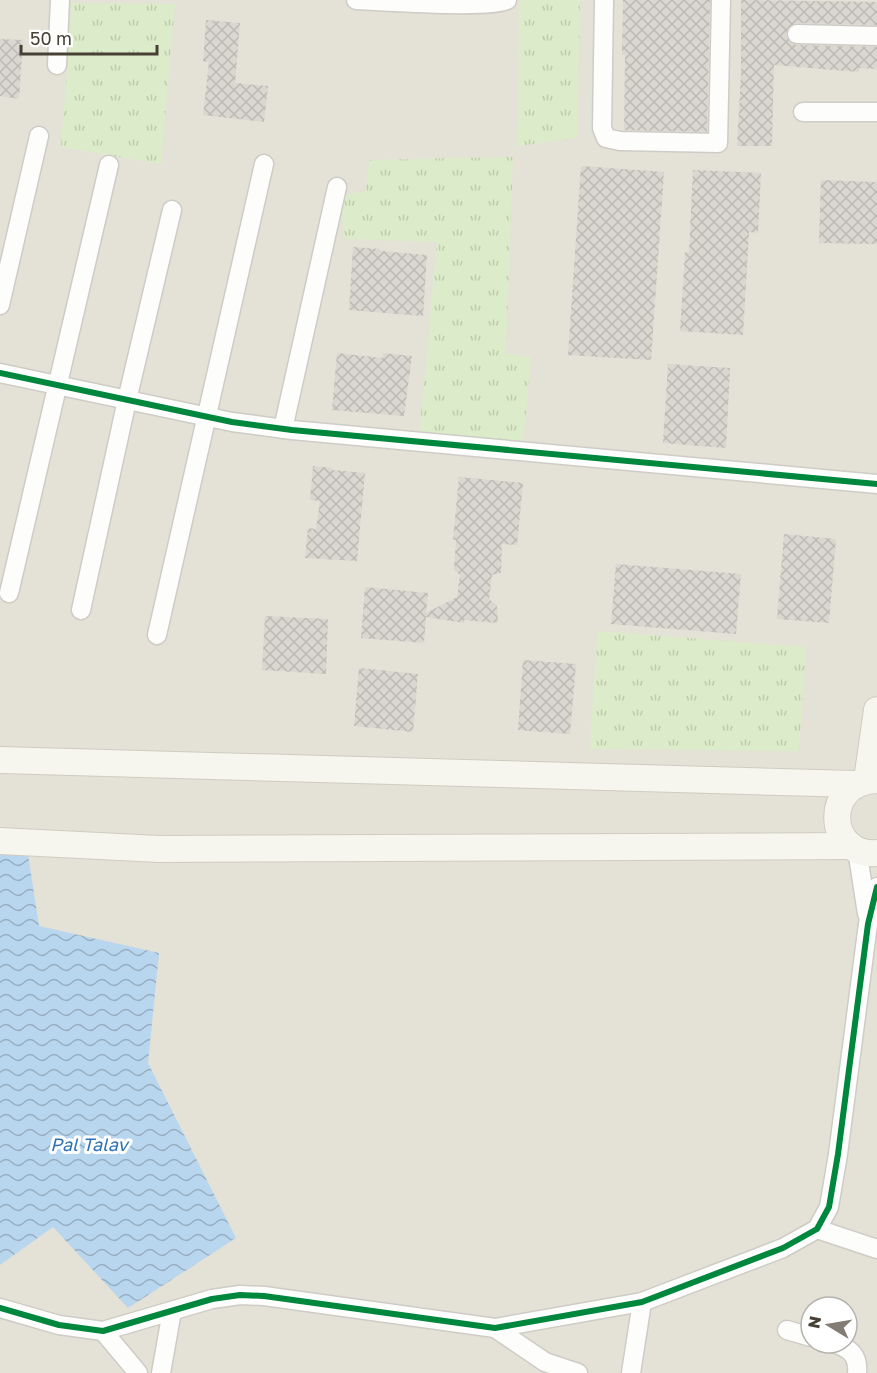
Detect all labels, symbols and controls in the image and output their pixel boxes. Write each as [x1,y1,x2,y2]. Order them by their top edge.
scale bar [21,18,158,56]
text: 50 m [30,27,72,49]
water label: Pal Talav [50,1133,131,1155]
north arrow [799,1295,859,1355]
text: N [803,1314,825,1330]

